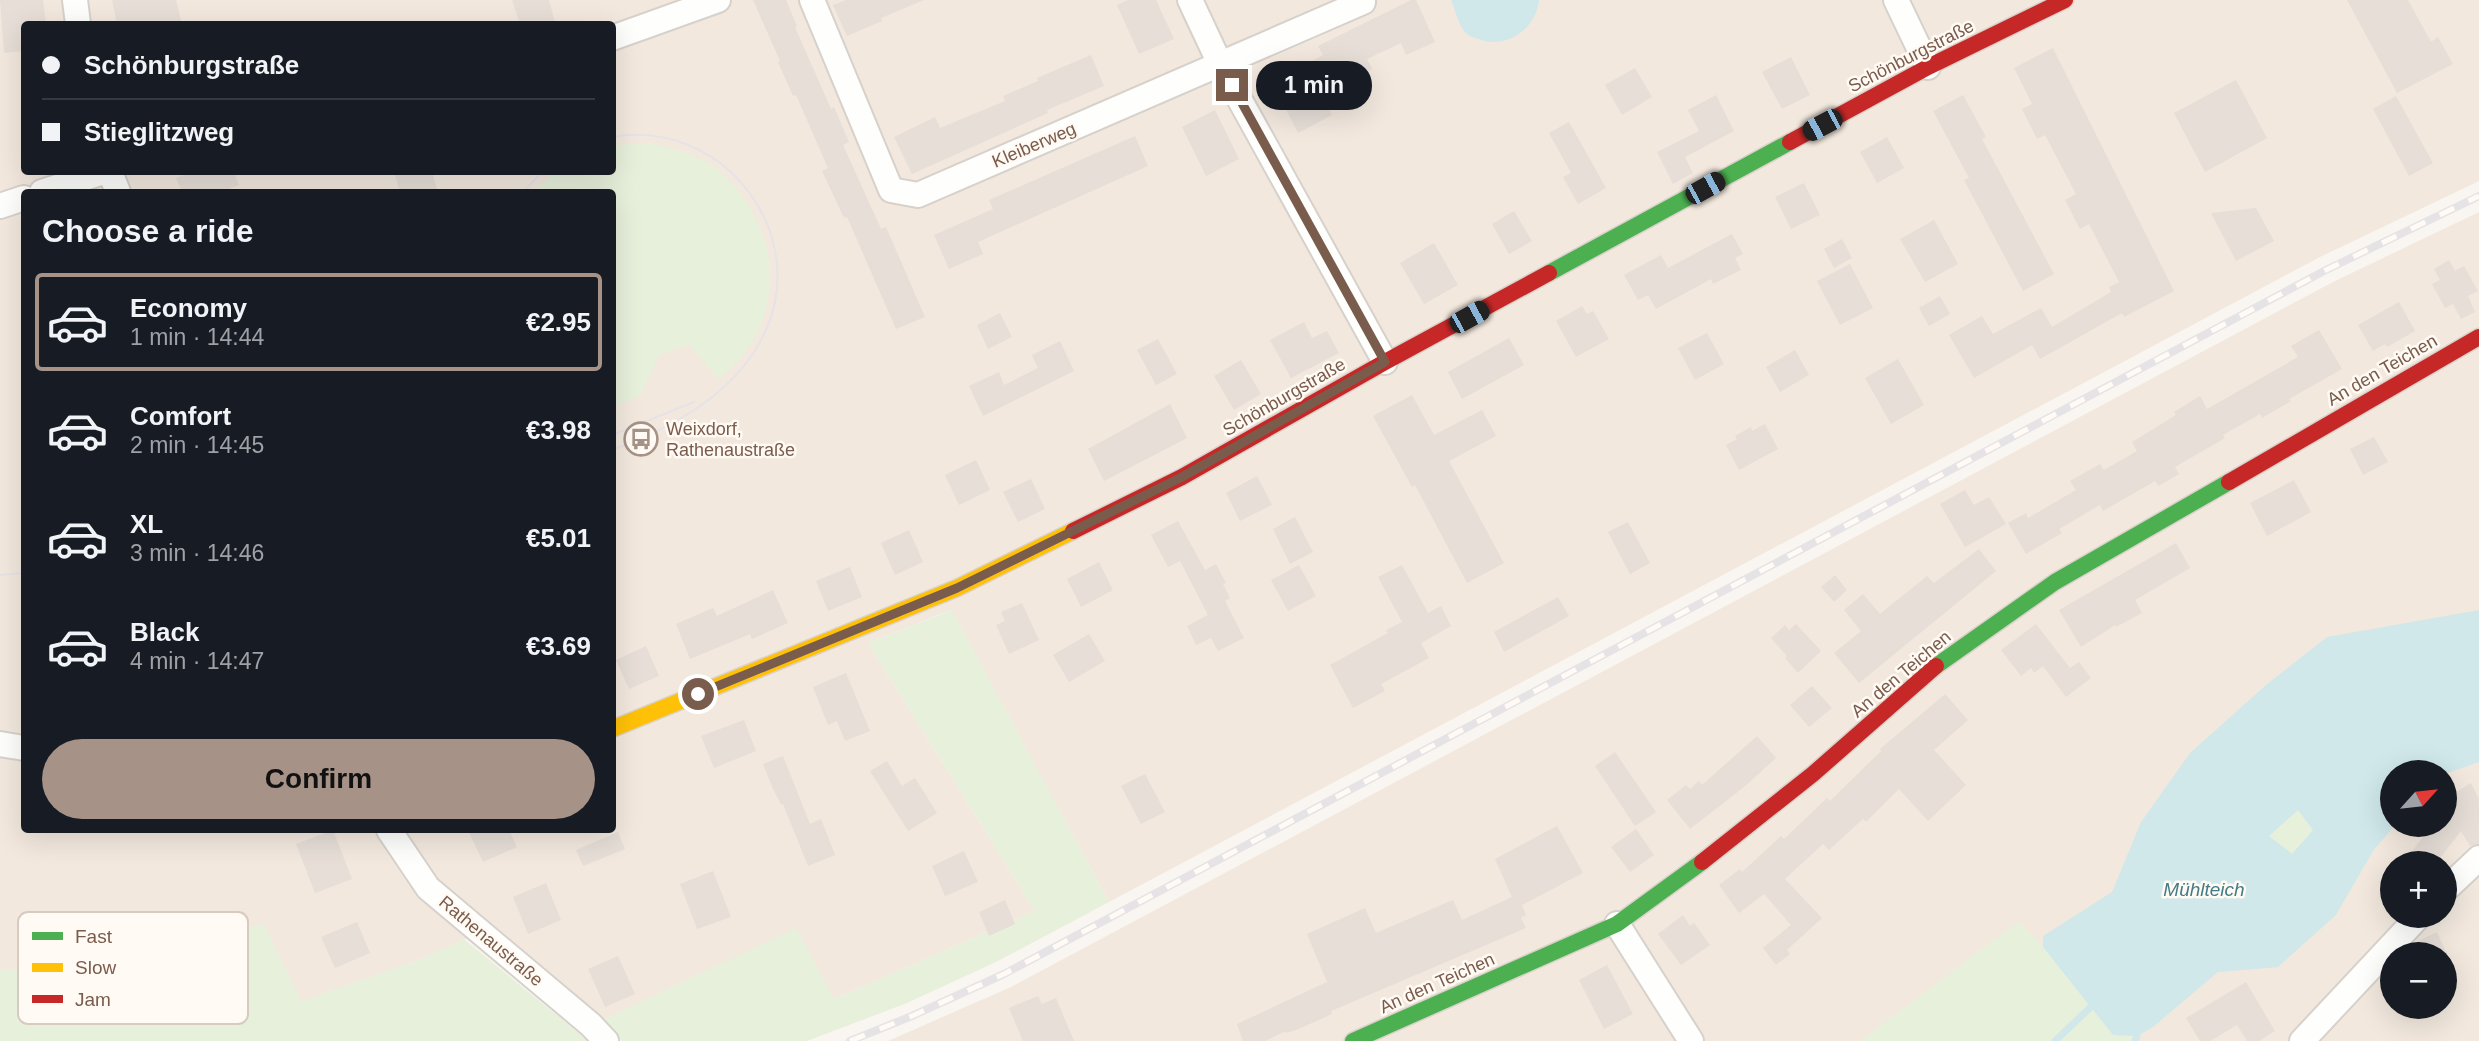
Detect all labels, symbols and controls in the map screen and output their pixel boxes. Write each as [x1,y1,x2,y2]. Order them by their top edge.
street label: Schönburgstraße [1845,16,1977,96]
text: Schönburgstraße [84,50,299,80]
callout: 1 min [1256,60,1372,110]
route end [1216,69,1248,101]
text: 1 min [1284,72,1344,98]
car [1799,106,1846,144]
text: Stieglitzweg [84,117,234,147]
street label: Kleiberweg [989,118,1079,172]
car [1682,169,1729,207]
text: Choose a ride [42,213,254,249]
icon: car [46,291,109,354]
text: Economy [130,293,247,323]
car [1446,298,1493,336]
text: €2.95 [526,307,591,337]
text: 1 min · 14:44 [130,324,264,350]
street label: An den Teichen [2323,330,2441,410]
street label: Schönburgstraße [1219,354,1349,440]
icon: car [46,399,109,462]
text: Comfort [130,401,231,431]
text: €3.98 [526,415,591,445]
place label: Weixdorf, Rathenaustraße [666,419,795,460]
bus stop icon: Weixdorf, Rathenaustraße [622,420,660,458]
text: 2 min · 14:45 [130,432,264,458]
icon: car [46,507,109,570]
text: XL [130,509,163,539]
text: €5.01 [526,523,591,553]
text: 3 min · 14:46 [130,540,264,566]
icon: car [46,615,109,678]
text: Black [130,617,199,647]
street label: An den Teichen [1847,627,1955,721]
text: €3.69 [526,631,591,661]
text: 4 min · 14:47 [130,648,264,674]
route start [682,678,714,710]
button: Confirm [42,739,595,819]
north arrow [2380,760,2457,836]
map controls [2380,760,2457,1019]
button: + [2380,851,2457,928]
water label: Mühlteich [2163,879,2245,900]
street label: Rathenaustraße [435,892,547,990]
legend [18,912,248,1024]
text: Fast [75,926,113,947]
button: − [2380,942,2457,1019]
street label: An den Teichen [1376,949,1498,1017]
text: Slow [75,957,116,978]
text: Jam [75,989,111,1010]

